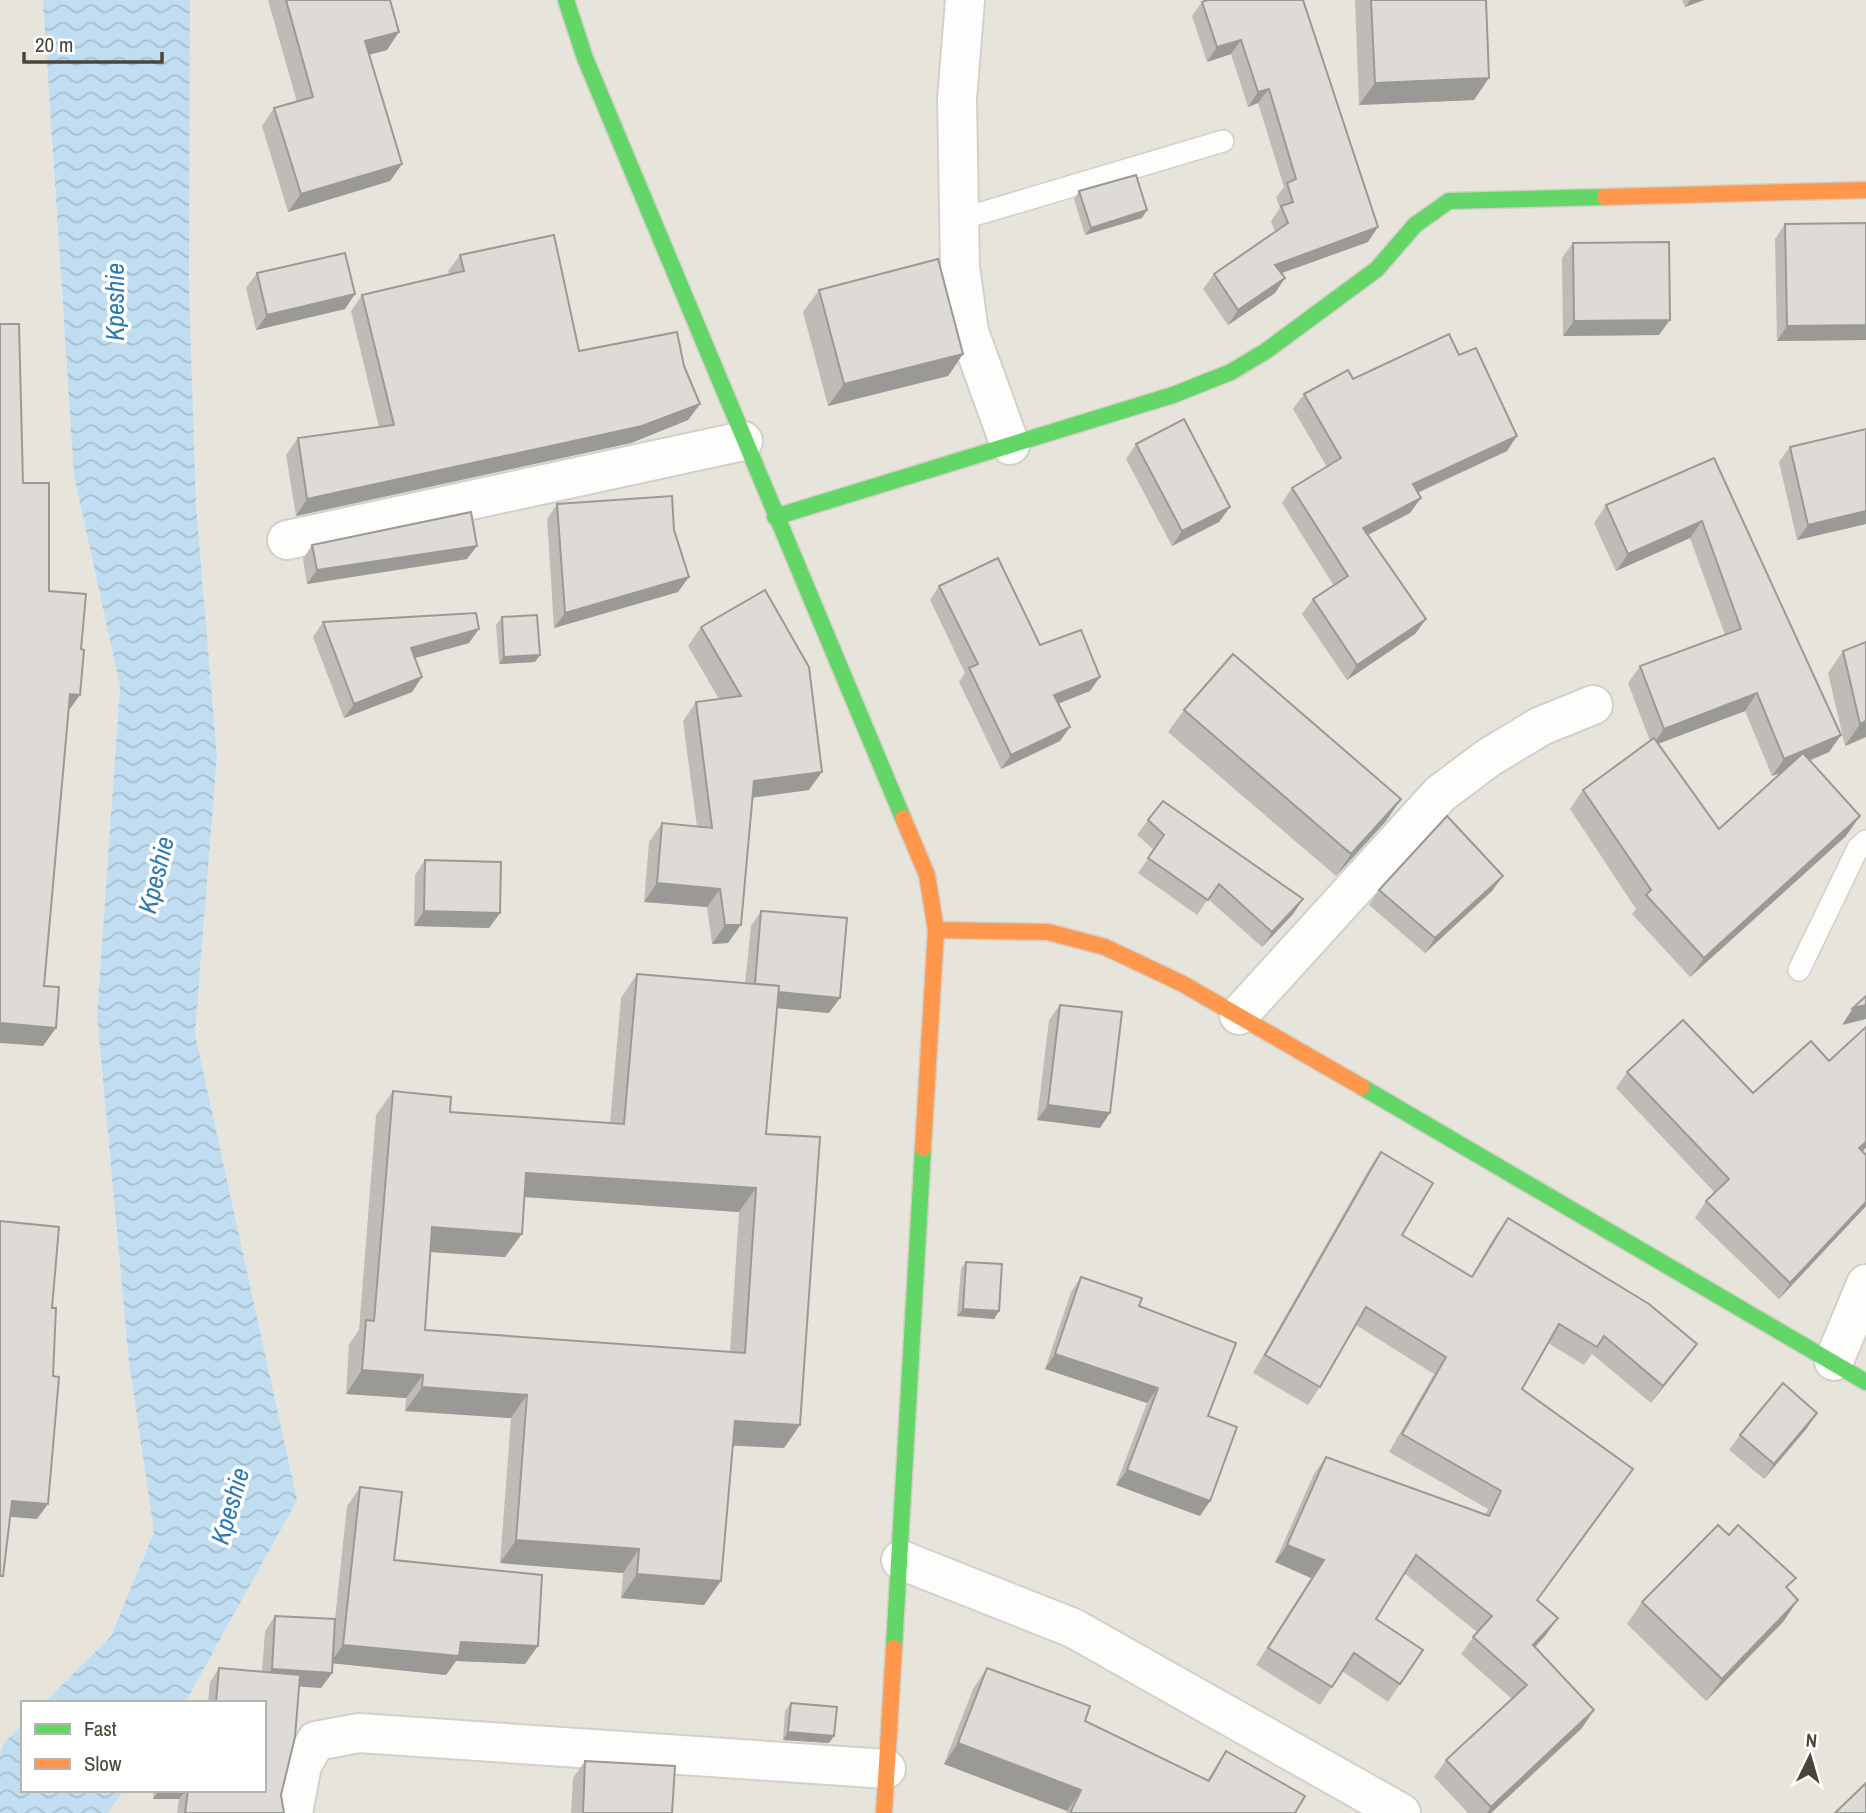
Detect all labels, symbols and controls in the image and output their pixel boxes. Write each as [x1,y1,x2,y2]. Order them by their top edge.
scale bar [24,21,163,65]
text: 20 m [35,30,73,59]
water label: Kpeshie [97,263,132,341]
water label: Kpeshie [129,833,182,917]
water label: Kpeshie [202,1463,257,1548]
legend [21,1701,266,1792]
text: Fast [84,1714,117,1743]
north arrow [1775,1722,1845,1792]
text: N [1805,1727,1818,1754]
text: Slow [84,1749,122,1778]

